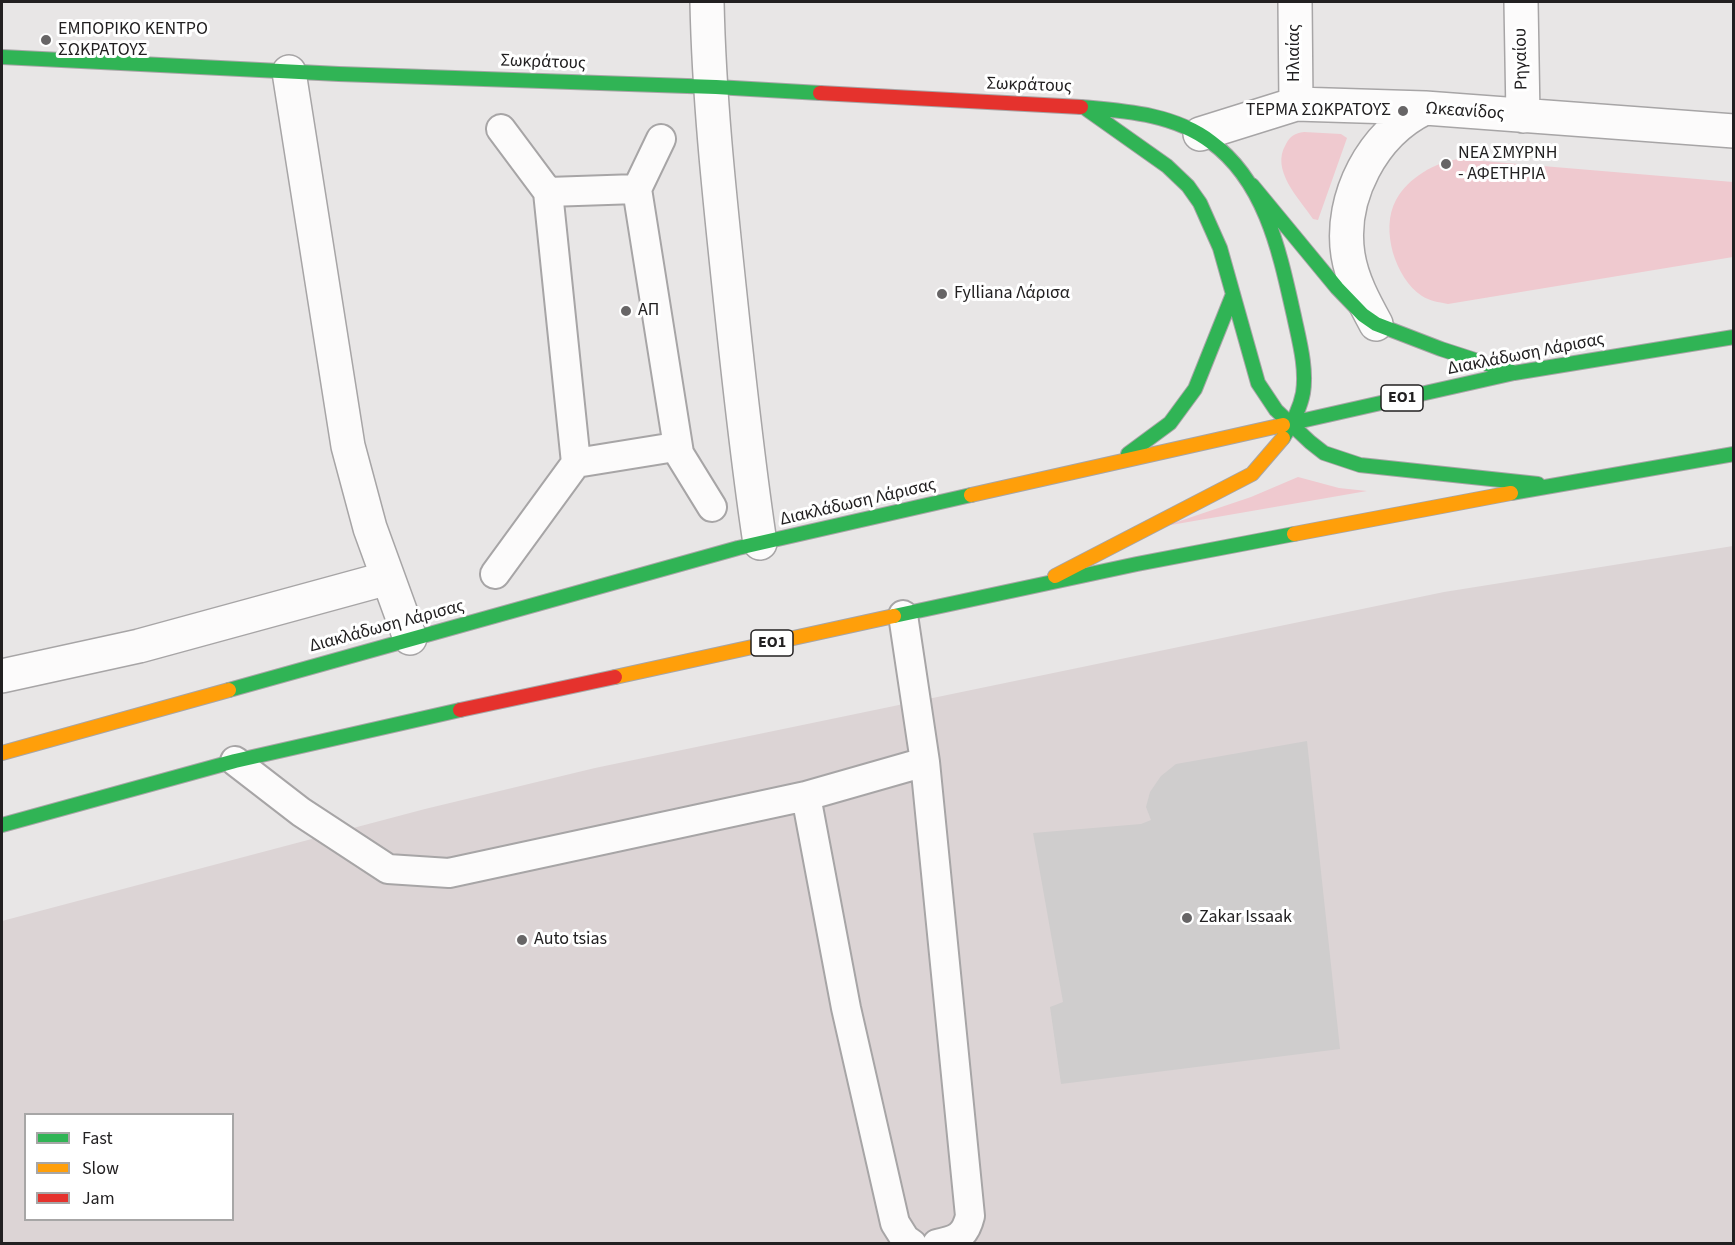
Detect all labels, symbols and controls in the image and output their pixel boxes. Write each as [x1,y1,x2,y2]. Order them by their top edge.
place label: ΕΜΠΟΡΙΚΟ ΚΕΝΤΡΟ ΣΩΚΡΑΤΟΥΣ [58,19,208,62]
street label: Ηλιαίας [1284,24,1306,82]
street label: Ρηγαίου [1511,28,1533,90]
marker: ΕΜΠΟΡΙΚΟ ΚΕΝΤΡΟ ΣΩΚΡΑΤΟΥΣ [39,33,53,47]
street label: Σωκράτους [500,51,586,75]
street label: Σωκράτους [986,74,1072,98]
street label: Ωκεανίδος [1425,98,1505,126]
place label: ΤΕΡΜΑ ΣΩΚΡΑΤΟΥΣ [1246,100,1391,122]
marker: ΤΕΡΜΑ ΣΩΚΡΑΤΟΥΣ [1396,104,1410,118]
place label: ΝΕΑ ΣΜΥΡΝΗ - ΑΦΕΤΗΡΙΑ [1458,143,1557,186]
marker: ΝΕΑ ΣΜΥΡΝΗ - ΑΦΕΤΗΡΙΑ [1439,157,1453,171]
place label: Fylliana Λάρισα [954,283,1070,305]
marker: Fylliana Λάρισα [935,287,949,301]
place label: ΑΠ [638,300,659,322]
marker: ΑΠ [619,304,633,318]
street label: Διακλάδωση Λάρισας [1446,329,1606,381]
road number: ΕΟ1 [1381,385,1423,411]
street label: Διακλάδωση Λάρισας [778,475,938,531]
street label: Διακλάδωση Λάρισας [307,596,467,658]
road number: ΕΟ1 [751,630,793,656]
place label: Zakar Issaak [1199,907,1292,929]
marker: Zakar Issaak [1180,911,1194,925]
place label: Auto tsias [534,929,607,951]
marker: Auto tsias [515,933,529,947]
legend [24,1113,234,1221]
text: Fast [82,1126,113,1151]
text: Slow [82,1156,119,1181]
text: Jam [82,1186,115,1211]

